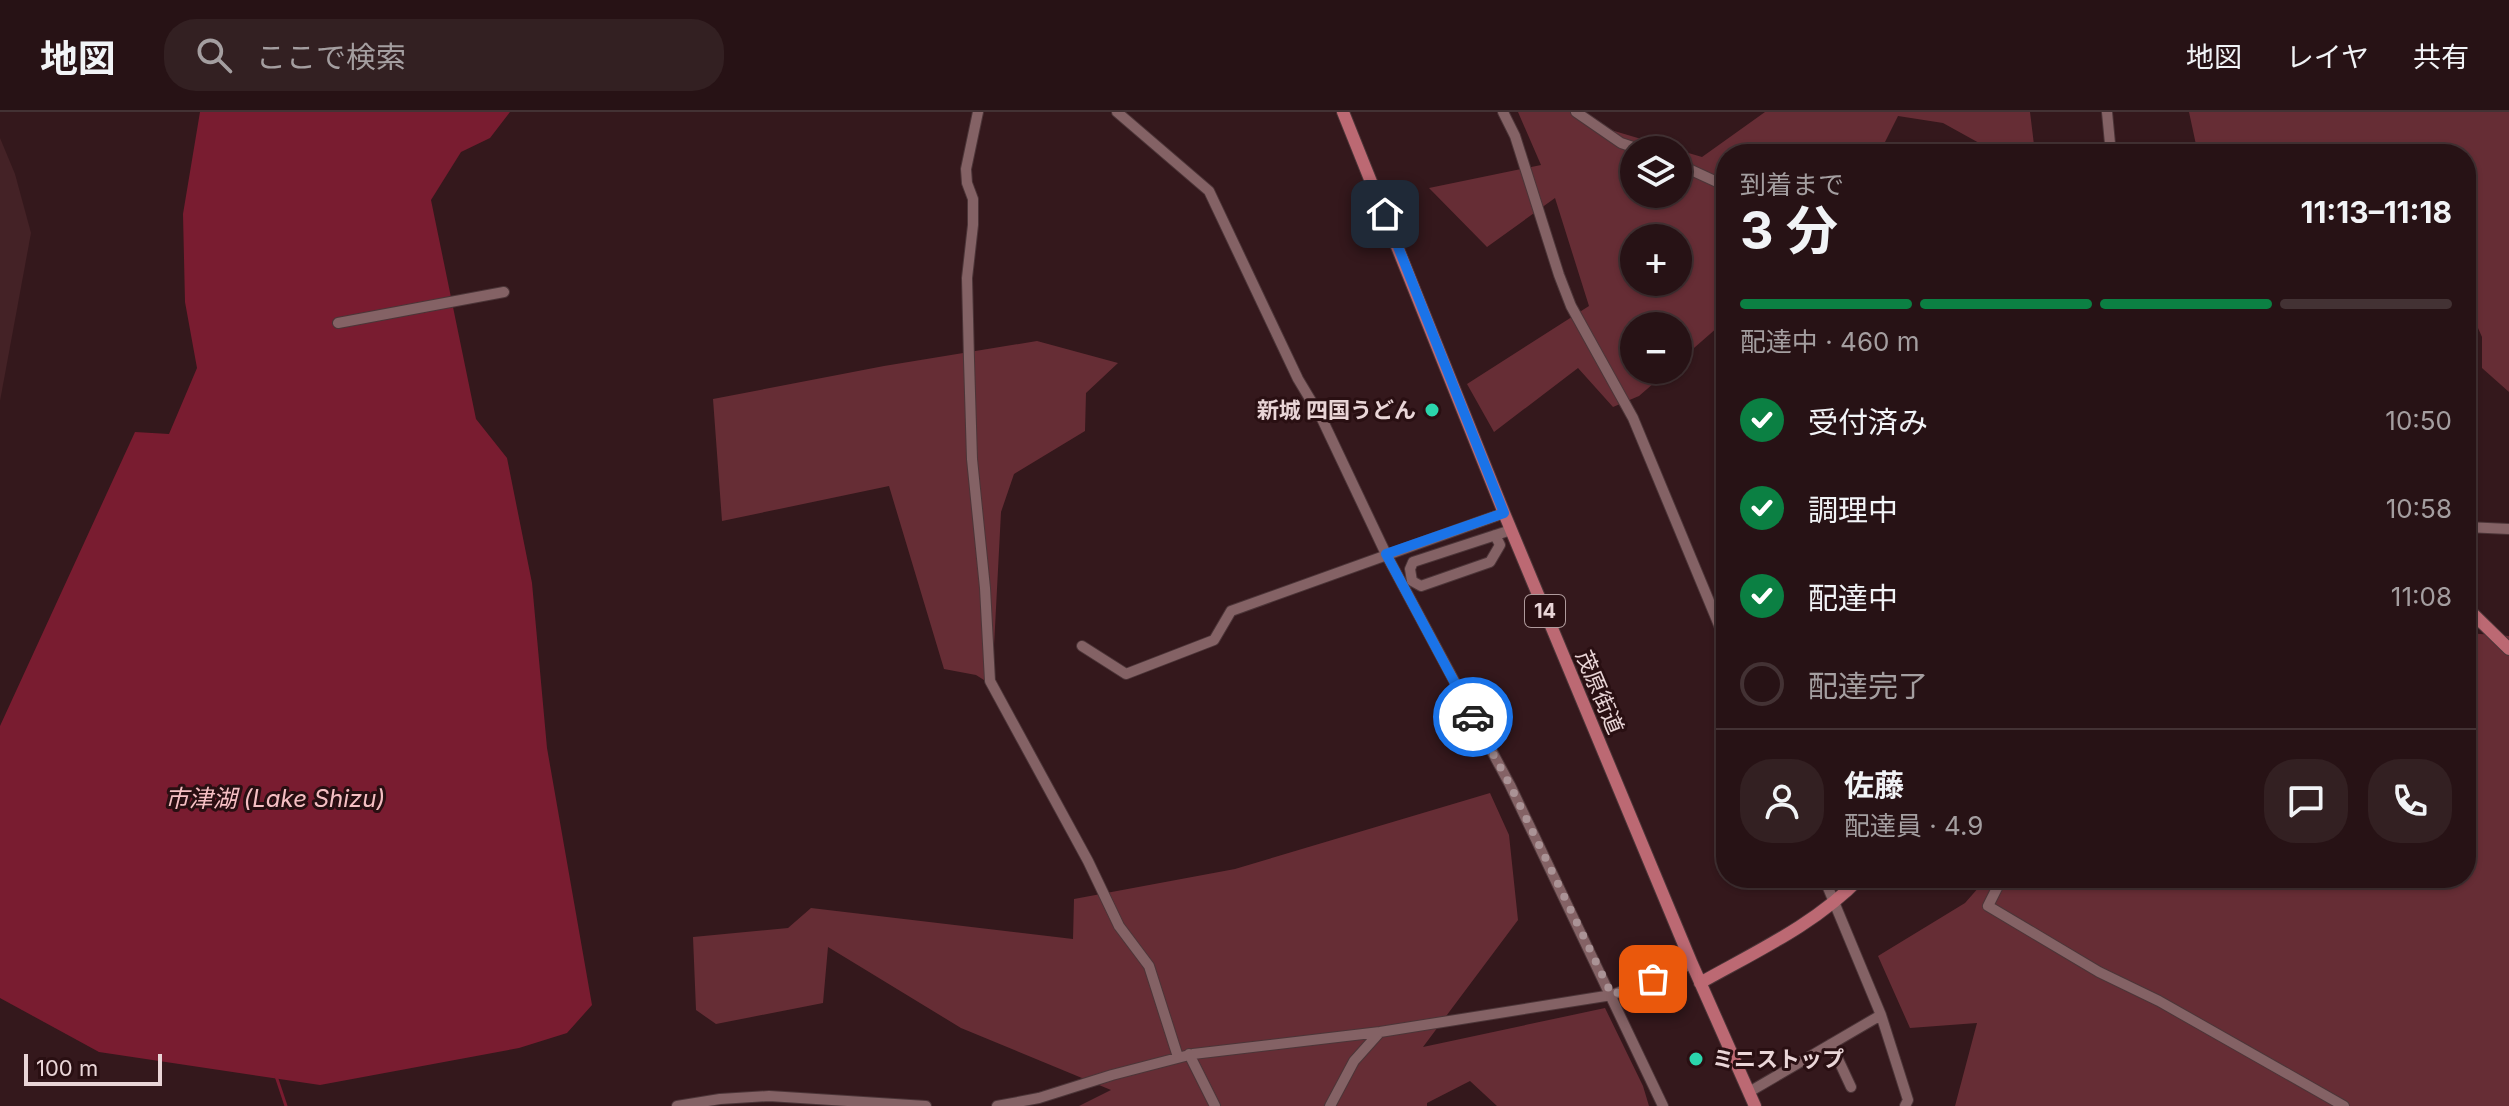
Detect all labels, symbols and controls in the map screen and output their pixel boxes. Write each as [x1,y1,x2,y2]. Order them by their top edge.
search box [164,19,724,91]
icon: search [192,33,236,77]
text: 地図 [40,35,116,81]
text: ここで検索 [256,39,406,75]
text: 地図 [2186,40,2242,74]
text: レイヤ [2286,40,2369,74]
text: 共有 [2413,40,2469,74]
map controls [1620,136,1692,384]
button: layers [1620,136,1692,208]
text: 到着まで [1740,169,1844,200]
pin [1351,180,1419,248]
icon: home [1363,192,1407,236]
text: 11:13–11:18 [2300,194,2452,230]
text: 3 分 [1740,199,1838,262]
button: + [1620,224,1692,296]
button: − [1620,312,1692,384]
text: 配達中 · 460 m [1740,326,1920,357]
place label: 新城 四国うどん [1257,397,1416,423]
icon: check [1740,398,1784,442]
marker: 新城 四国うどん [1423,401,1441,419]
text: 受付済み [1808,404,1928,440]
text: 10:50 [2385,405,2452,436]
icon: check [1740,486,1784,530]
text: 調理中 [1808,492,1898,528]
text: 10:58 [2386,493,2452,524]
icon: check [1740,574,1784,618]
text: 配達中 [1808,580,1898,616]
text: 11:08 [2391,581,2452,612]
road number: 14 [1525,595,1565,627]
street label: 茂原街道 [1571,646,1629,738]
text: 配達完了 [1808,668,1928,704]
courier [1433,677,1513,757]
icon: car [1451,695,1495,739]
button: person [1740,759,1824,843]
button: chat [2264,759,2348,843]
button: phone [2368,759,2452,843]
text: 佐藤 [1844,767,1904,803]
water label: 市津湖 (Lake Shizu) [165,784,385,813]
text: 配達員 · 4.9 [1844,810,1983,841]
pin [1619,945,1687,1013]
icon: bag [1631,957,1675,1001]
place label: ミニストップ [1712,1046,1844,1072]
scale bar [24,1050,162,1086]
marker: ミニストップ [1687,1050,1705,1068]
text: 100 m [36,1055,98,1081]

